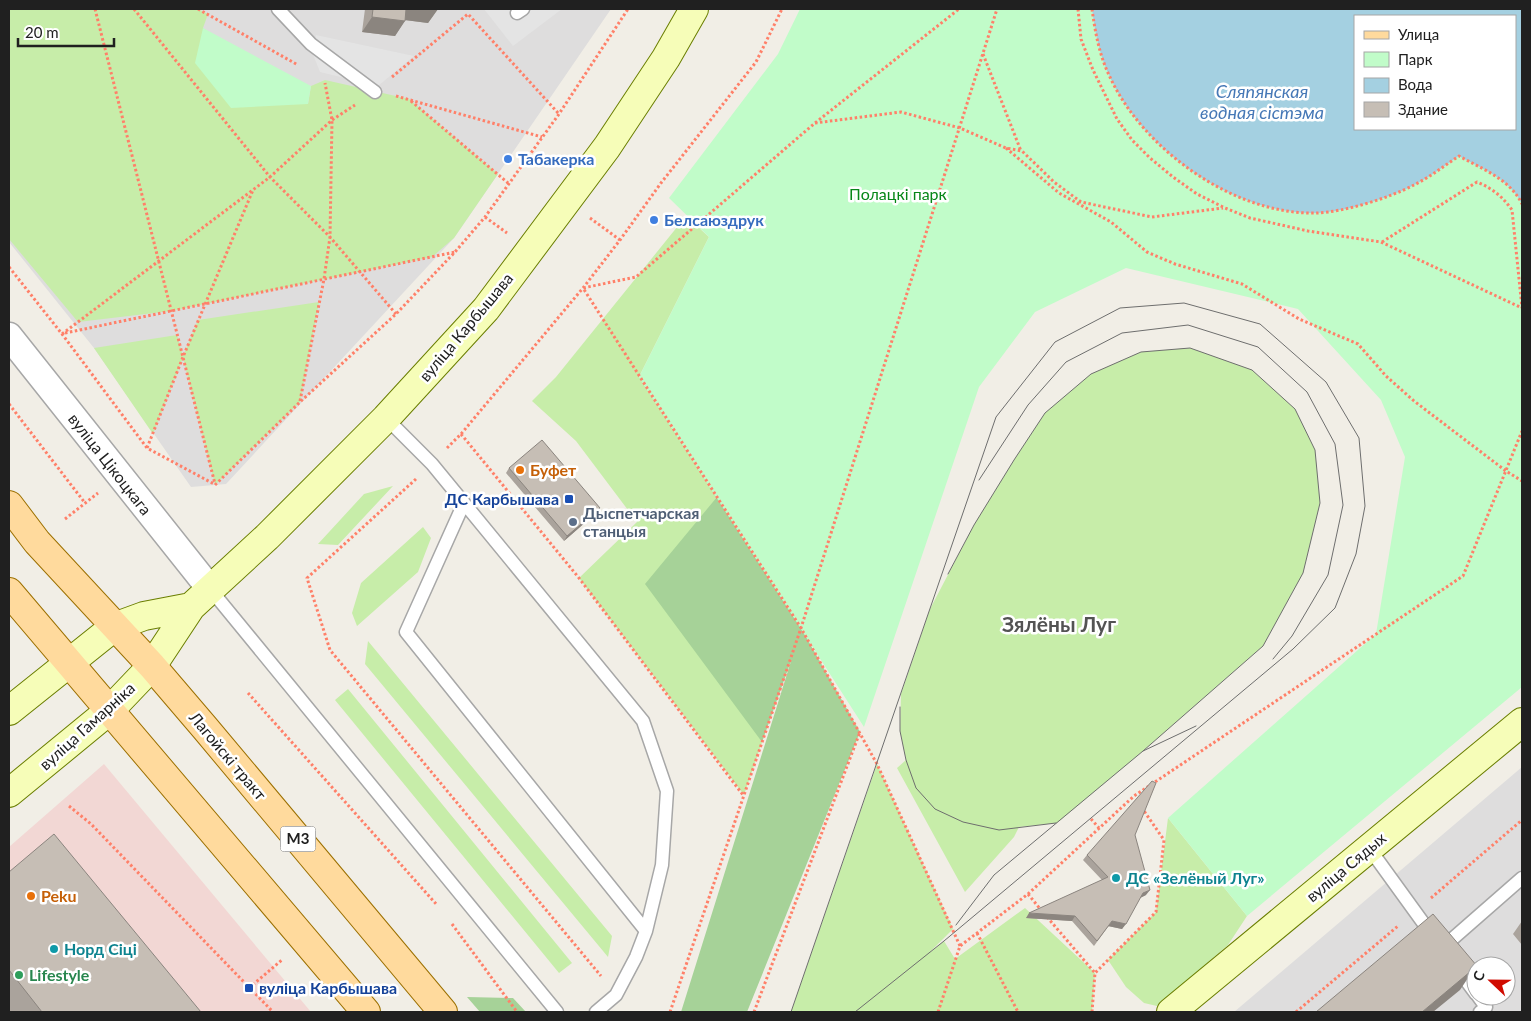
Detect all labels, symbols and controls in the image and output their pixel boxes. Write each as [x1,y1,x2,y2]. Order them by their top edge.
scale bar [18,15,114,47]
legend [1354,15,1516,130]
text: 20 m [25,23,59,41]
text: Улица [1398,25,1439,43]
text: Парк [1398,50,1433,68]
text: Вода [1398,75,1433,93]
water label: Сляпянская водная сістэма [1200,80,1324,123]
text: Здание [1398,100,1448,118]
place label: Табакерка [518,149,594,168]
marker: Табакерка [502,153,514,165]
park label: Полацкі парк [849,184,948,203]
place label: Белсаюздрук [664,210,764,229]
marker: Белсаюздрук [648,214,660,226]
street label: вуліца Карбышава [415,269,516,385]
street label: вуліца Цікоцкага [65,409,156,518]
place label: Буфет [530,460,577,479]
marker: Буфет [514,464,526,476]
place label: ДС Карбышава [445,489,559,508]
marker: ДС Карбышава [563,493,575,505]
place label: Дыспетчарская станцыя [583,503,699,540]
marker: Дыспетчарская станцыя [567,516,579,528]
district label: Зялёны Луг [1002,611,1116,636]
street label: вуліца Гамарніка [35,678,138,773]
street label: Лагойскі тракт [185,707,271,804]
road number: М3 [280,826,316,852]
street label: вуліца Сядых [1302,828,1389,905]
place label: ДС «Зелёный Луг» [1126,868,1265,887]
marker: ДС «Зелёный Луг» [1110,872,1122,884]
place label: Peku [41,886,77,905]
marker: Peku [25,890,37,902]
place label: Норд Сіці [64,939,137,958]
marker: Норд Сіці [48,943,60,955]
north arrow [1466,956,1516,1006]
place label: Lifestyle [29,965,90,984]
text: С [1469,968,1488,983]
marker: Lifestyle [13,969,25,981]
place label: вуліца Карбышава [259,978,397,997]
marker: вуліца Карбышава [243,982,255,994]

